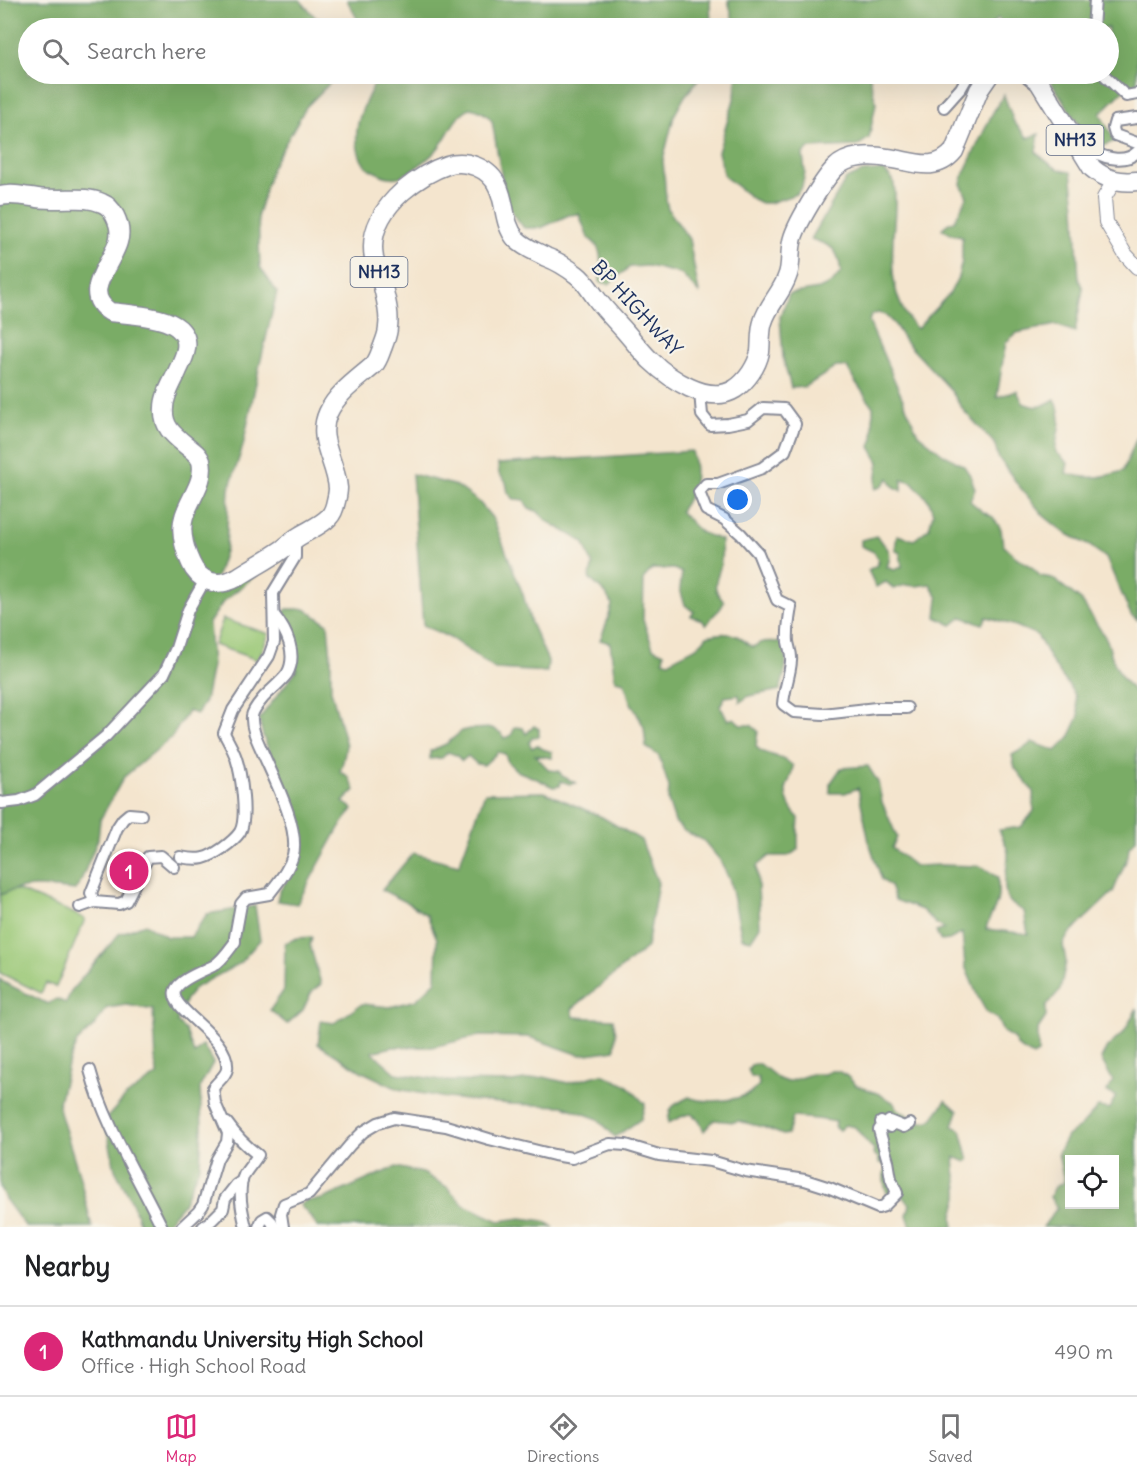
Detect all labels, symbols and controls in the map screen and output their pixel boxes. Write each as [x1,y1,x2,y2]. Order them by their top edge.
search box [18,18,1119,84]
icon: search [39,35,72,68]
text: Search here [87,37,206,65]
road number: NH13 [1046,125,1104,155]
street label: BP HIGHWAY [587,254,688,361]
road number: NH13 [350,257,407,287]
your location [723,485,752,514]
pin: 1 [110,848,148,894]
map controls [1065,1155,1119,1209]
button: locate [1065,1155,1119,1209]
text: Nearby [24,1250,110,1283]
text: Kathmandu University High School [81,1325,424,1353]
text: 1 [40,1339,47,1364]
text: 490 m [1054,1339,1113,1364]
text: Office · High School Road [81,1353,306,1378]
tab: Map [165,1410,198,1466]
tab: Directions [527,1410,599,1466]
tab: Saved [929,1410,972,1466]

